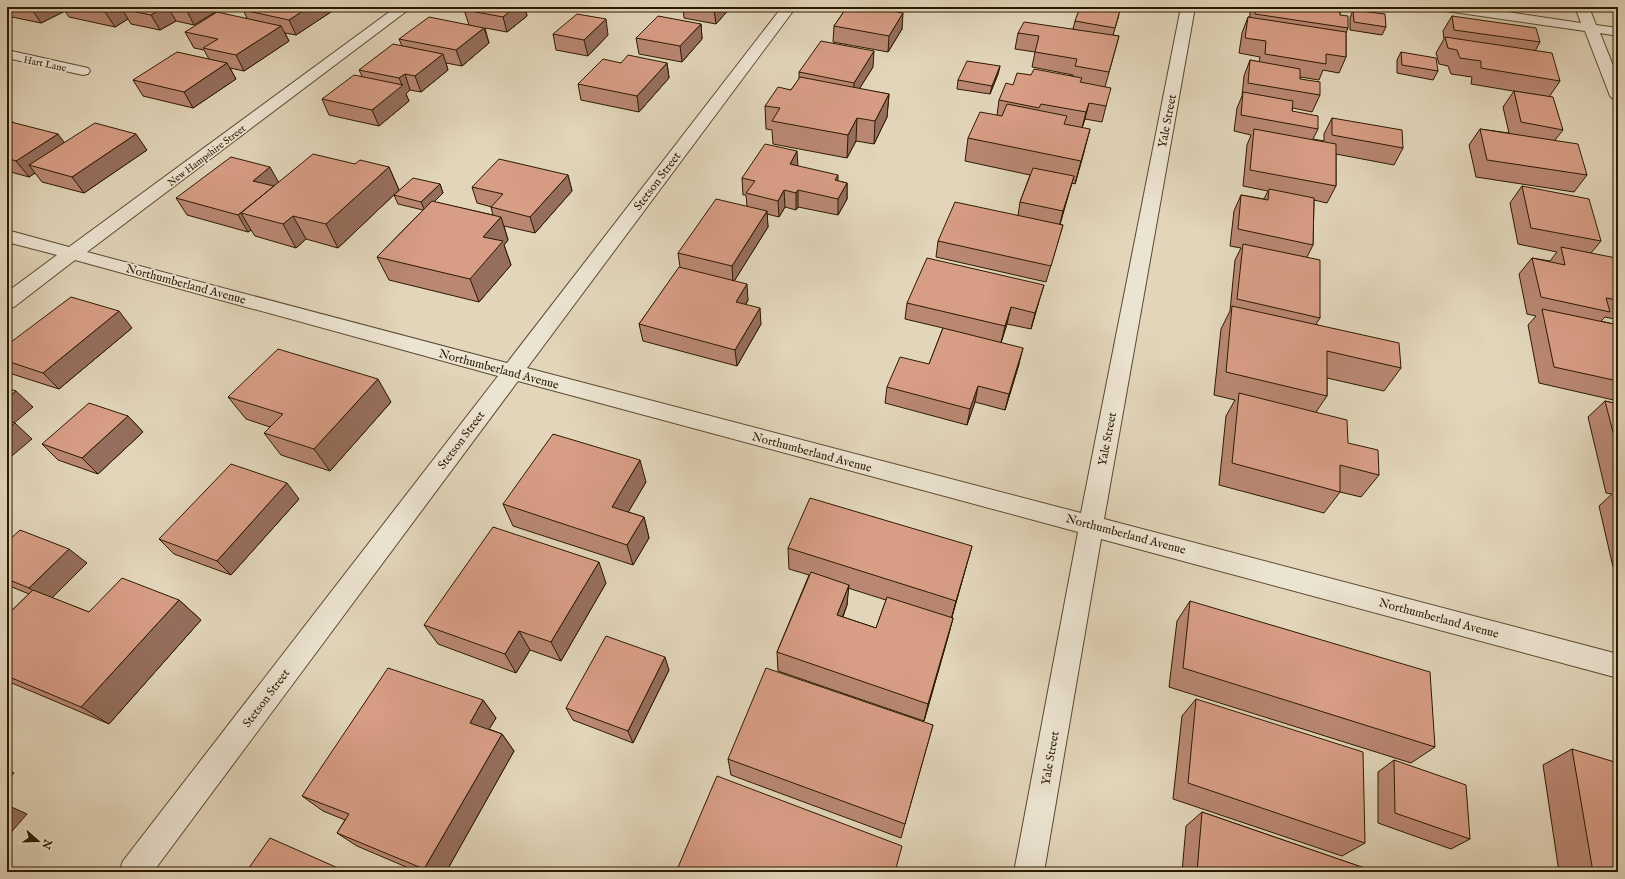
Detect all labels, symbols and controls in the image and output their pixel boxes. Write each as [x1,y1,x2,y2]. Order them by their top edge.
street label: Hart Lane [22,54,68,75]
street label: Yale Street [1155,93,1180,149]
street label: New Hampshire Street [165,122,249,190]
street label: Stetson Street [631,149,684,214]
street label: Northumberland Avenue [124,261,248,308]
street label: Northumberland Avenue [437,346,561,393]
street label: Stetson Street [435,408,488,473]
street label: Yale Street [1095,411,1120,467]
street label: Northumberland Avenue [750,429,874,476]
street label: Northumberland Avenue [1064,511,1188,558]
street label: Northumberland Avenue [1377,595,1501,642]
street label: Stetson Street [240,666,293,731]
street label: Yale Street [1038,730,1063,786]
north arrow [18,821,58,861]
text: N [38,836,55,851]

